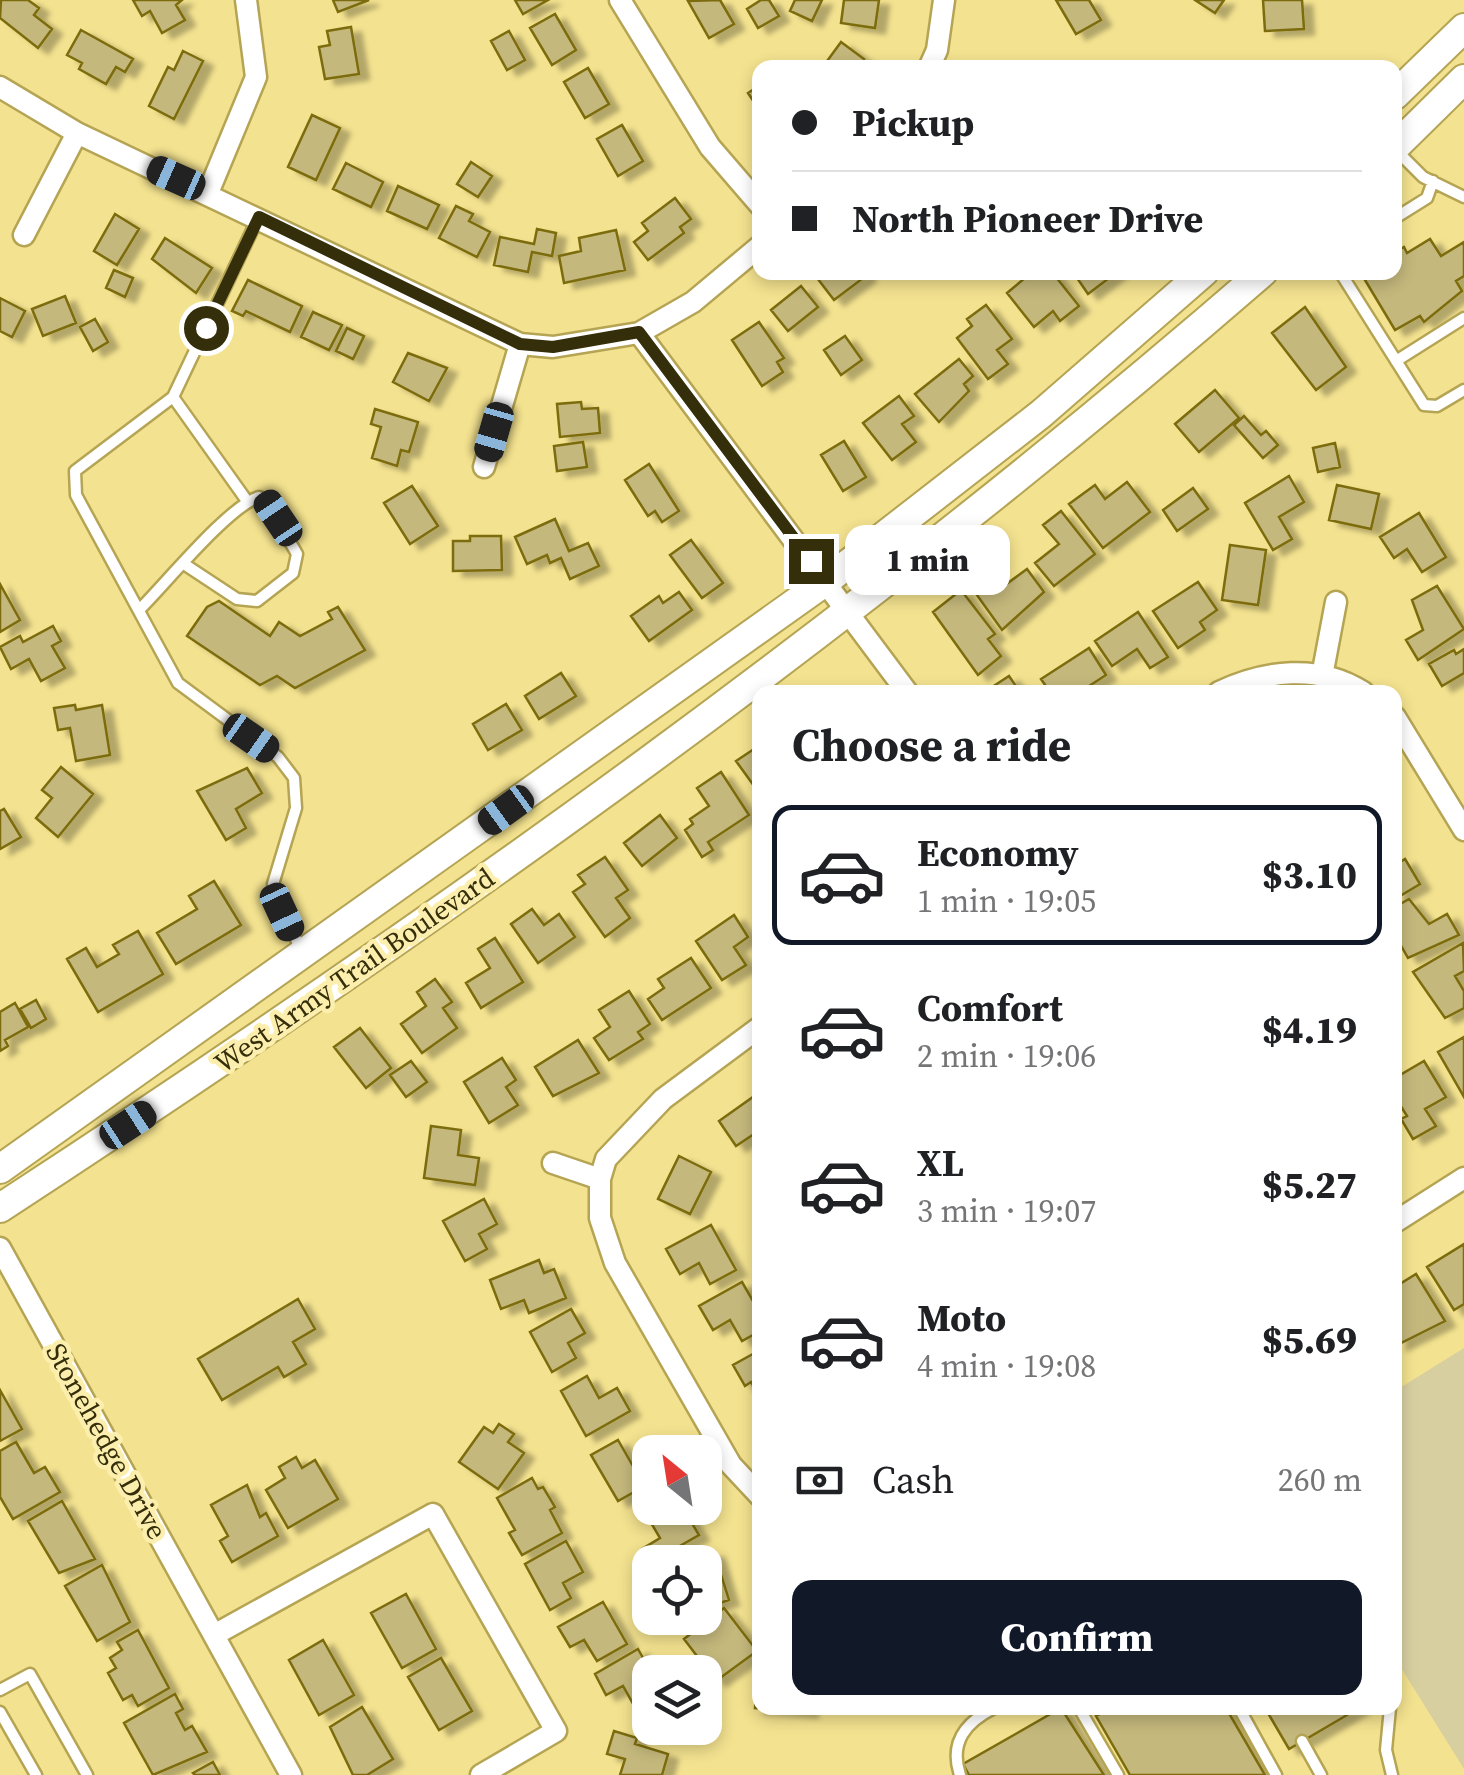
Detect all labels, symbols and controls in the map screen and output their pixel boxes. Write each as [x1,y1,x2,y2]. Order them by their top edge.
text: Pickup [852,97,974,149]
car [142,152,210,204]
text: North Pioneer Drive [852,193,1203,245]
route start [184,306,229,351]
car [471,399,517,465]
car [249,485,307,551]
callout: 1 min [846,526,1011,596]
text: 1 min [886,538,969,582]
route end [789,539,834,584]
car [218,709,284,767]
text: Choose a ride [792,714,1071,776]
car [473,780,539,840]
text: Economy [917,827,1079,879]
icon: car [797,830,887,920]
text: $3.10 [1262,849,1357,901]
street label: West Army Trail Boulevard [206,859,502,1081]
car [256,878,308,946]
text: 1 min · 19:05 [917,879,1096,923]
text: Comfort [917,982,1063,1034]
icon: car [797,985,887,1075]
text: $4.19 [1262,1004,1357,1056]
text: 2 min · 19:06 [917,1034,1096,1078]
car [95,1096,161,1154]
text: XL [917,1137,964,1189]
icon: car [797,1140,887,1230]
text: $5.27 [1262,1159,1357,1211]
text: 3 min · 19:07 [917,1189,1096,1233]
text: Moto [917,1292,1006,1344]
icon: car [797,1295,887,1385]
text: $5.69 [1262,1314,1357,1366]
street label: Stonehedge Drive [37,1336,177,1546]
text: 4 min · 19:08 [917,1344,1096,1388]
north arrow [632,1435,722,1525]
map controls [632,1435,722,1745]
icon: cash [792,1453,847,1508]
text: Cash [872,1454,954,1506]
text: 260 m [1278,1458,1362,1502]
button: locate [632,1545,722,1635]
button: Confirm [792,1580,1362,1695]
button: layers [632,1655,722,1745]

